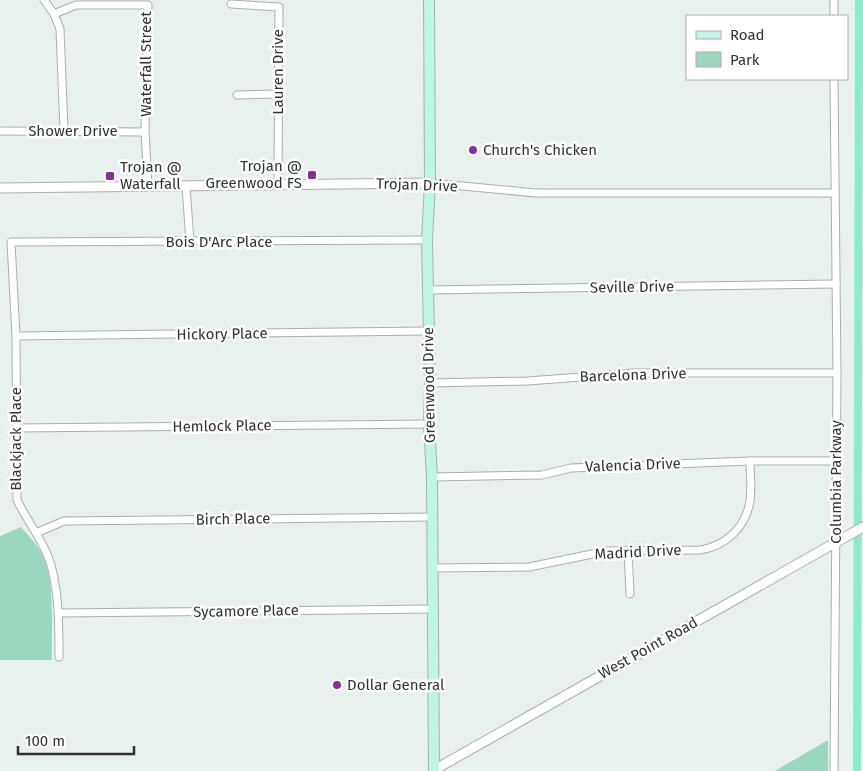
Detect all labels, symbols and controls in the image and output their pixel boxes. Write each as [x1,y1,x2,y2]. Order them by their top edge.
street label: Waterfall Street [137,11,155,117]
legend [686,15,848,80]
text: Road [730,26,765,44]
street label: Lauren Drive [269,29,287,115]
text: Park [730,51,760,69]
street label: Shower Drive [28,122,118,140]
place label: Church's Chicken [483,141,597,159]
marker: Church's Chicken [467,144,479,156]
place label: Trojan @ Greenwood FS [206,157,302,192]
place label: Trojan @ Waterfall [120,158,182,193]
marker: Trojan @ Greenwood FS [306,169,318,181]
marker: Trojan @ Waterfall [104,170,116,182]
street label: Trojan Drive [376,175,458,195]
street label: Bois D'Arc Place [166,233,272,251]
street label: Seville Drive [590,277,674,297]
street label: Hickory Place [176,324,268,344]
street label: Greenwood Drive [419,327,439,443]
street label: Barcelona Drive [579,364,687,386]
street label: Blackjack Place [7,387,25,491]
street label: Hemlock Place [172,416,272,436]
street label: Columbia Parkway [827,420,845,544]
street label: Valencia Drive [585,454,681,476]
street label: Birch Place [195,509,271,529]
street label: Madrid Drive [594,541,682,563]
street label: Sycamore Place [193,601,299,621]
street label: West Point Road [595,613,701,683]
place label: Dollar General [347,676,445,694]
marker: Dollar General [331,679,343,691]
scale bar [18,724,134,756]
text: 100 m [25,732,65,750]

